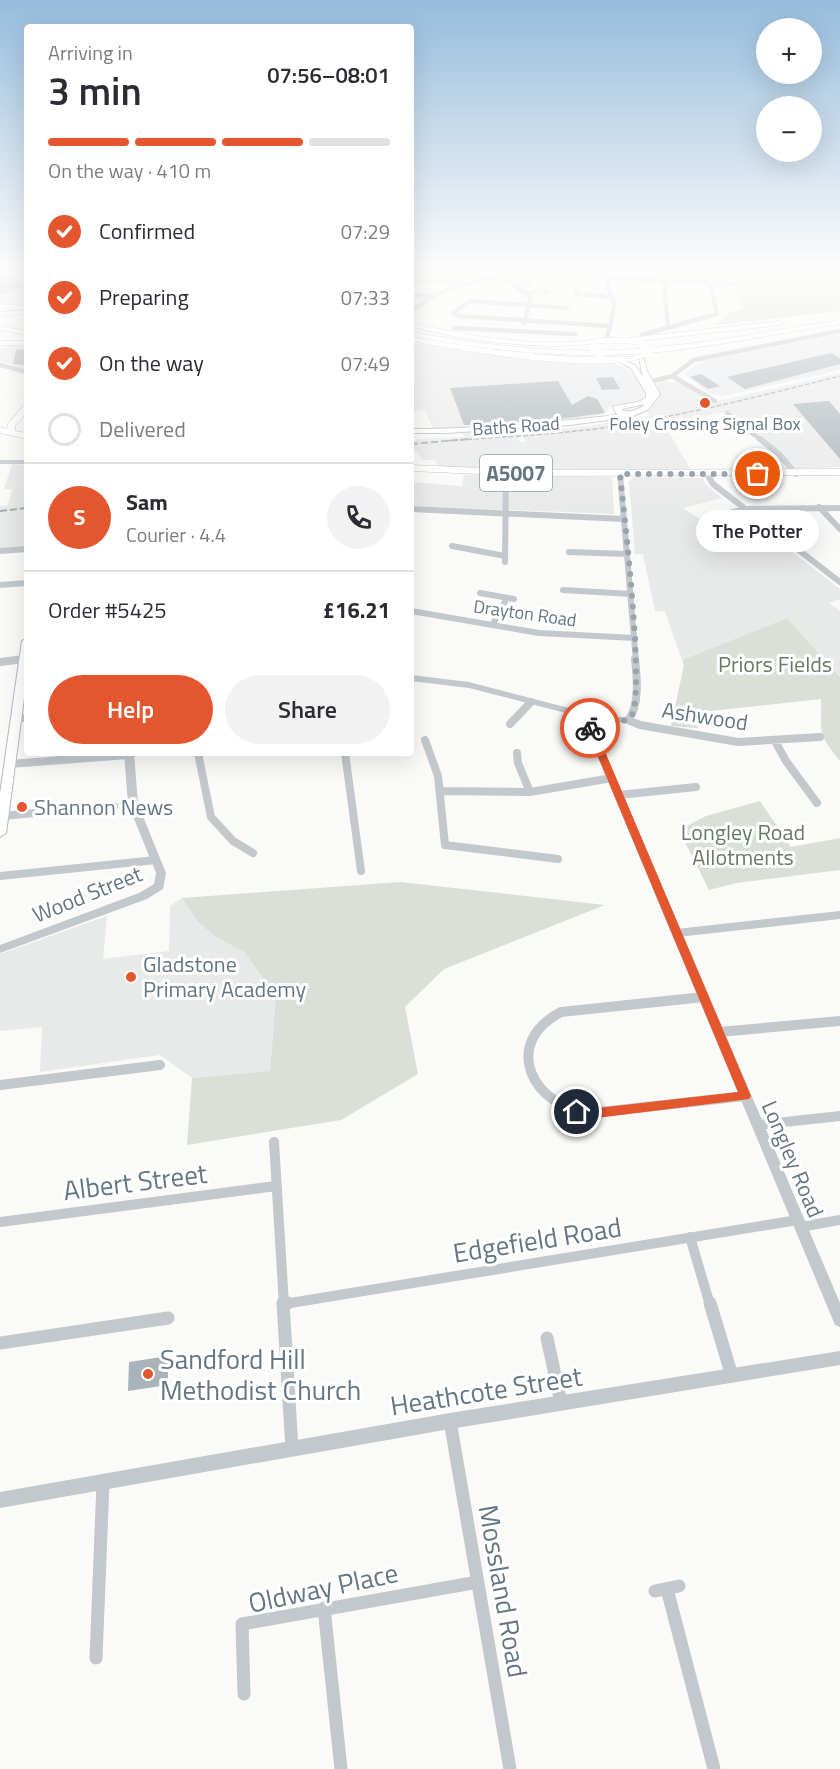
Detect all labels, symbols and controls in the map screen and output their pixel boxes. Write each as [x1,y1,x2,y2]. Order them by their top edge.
map controls [756,18,822,162]
button: + [756,18,822,84]
text: Arriving in [48,37,133,68]
text: 07:56–08:01 [267,58,390,92]
text: 3 min [48,61,142,120]
button: − [756,96,822,162]
text: On the way · 410 m [48,155,211,186]
text: Confirmed [99,214,195,248]
icon: check [48,215,81,248]
text: 07:29 [341,216,390,247]
text: Preparing [99,280,189,314]
icon: check [48,281,81,314]
text: 07:33 [341,282,390,313]
text: On the way [99,346,204,380]
icon: check [48,347,81,380]
text: 07:49 [341,348,390,379]
marker: Foley Crossing Signal Box [698,396,712,410]
street label: Baths Road [471,409,561,443]
place label: Foley Crossing Signal Box [609,410,801,437]
text: Delivered [99,412,186,446]
pin [732,448,783,499]
road number: A5007 [480,455,552,491]
icon: bag [741,457,774,490]
text: Sam [126,485,168,519]
button: phone [327,486,390,549]
text: S [74,500,85,534]
callout: The Potter [696,510,819,552]
text: The Potter [712,515,803,546]
text: Courier · 4.4 [126,519,226,550]
street label: Drayton Road [472,592,578,634]
text: Order #5425 [48,593,167,627]
text: £16.21 [323,593,390,627]
park label: Priors Fields [718,647,832,681]
button: Help [48,675,213,744]
button: Share [225,675,390,744]
street label: Ashwood [660,692,750,740]
courier [560,698,620,758]
icon: bike [574,712,607,745]
place label: Shannon News [34,790,173,824]
marker: Shannon News [15,800,29,814]
park label: Longley Road Allotments [681,815,805,874]
street label: Wood Street [27,857,147,931]
place label: Gladstone Primary Academy [143,947,307,1006]
marker: Gladstone Primary Academy [124,970,138,984]
pin [551,1086,602,1137]
icon: home [560,1095,593,1128]
street label: Longley Road [753,1095,833,1223]
street label: Albert Street [61,1152,210,1210]
street label: Edgefield Road [450,1205,624,1273]
place label: Sandford Hill Methodist Church [160,1338,361,1410]
street label: Heathcote Street [387,1355,585,1425]
marker: Sandford Hill Methodist Church [141,1367,155,1381]
street label: Mossland Road [469,1501,539,1681]
street label: Oldway Place [244,1551,402,1623]

